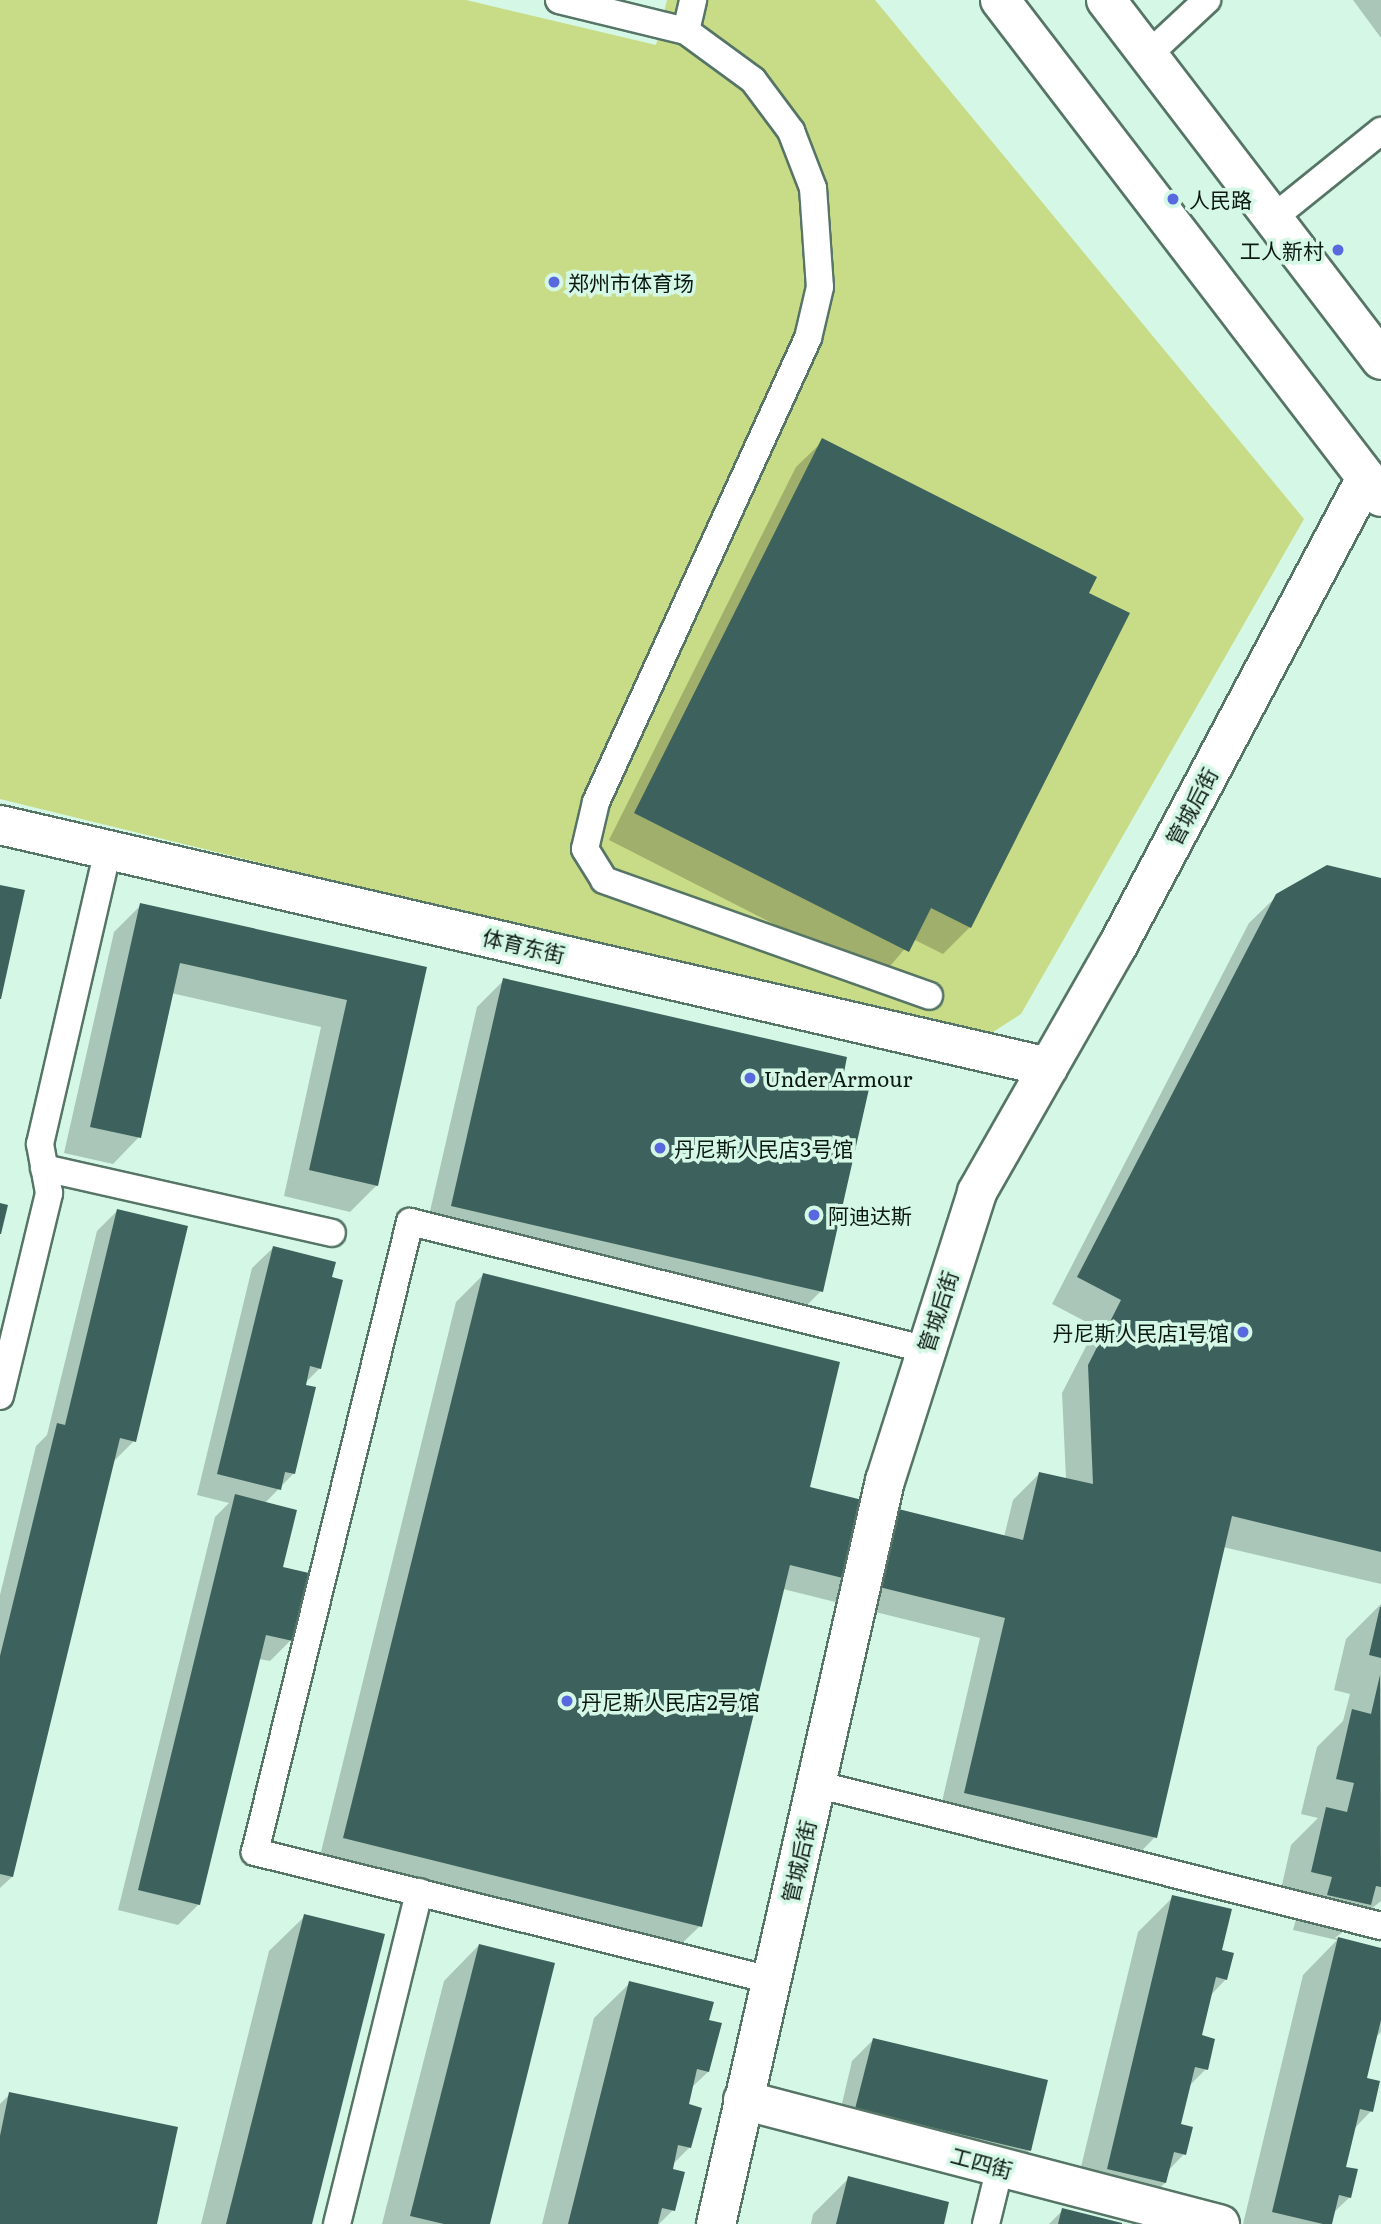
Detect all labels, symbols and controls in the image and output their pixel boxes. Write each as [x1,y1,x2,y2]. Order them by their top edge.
place label: 人民路 [1189,186,1252,212]
marker: 人民路 [1163,189,1183,209]
place label: 工人新村 [1240,237,1324,263]
marker: 工人新村 [1330,242,1346,258]
place label: 郑州市体育场 [568,269,694,295]
marker: 郑州市体育场 [546,274,562,290]
street label: 管城后街 [1160,763,1222,849]
street label: 体育东街 [480,923,568,967]
place label: Under Armour [764,1065,912,1091]
marker: Under Armour [742,1070,758,1086]
place label: 丹尼斯人民店3号馆 [674,1135,853,1161]
marker: 丹尼斯人民店3号馆 [652,1140,668,1156]
place label: 阿迪达斯 [828,1202,912,1228]
marker: 阿迪达斯 [806,1207,822,1223]
street label: 管城后街 [912,1267,962,1355]
place label: 丹尼斯人民店1号馆 [1052,1319,1229,1345]
marker: 丹尼斯人民店1号馆 [1235,1324,1251,1340]
place label: 丹尼斯人民店2号馆 [581,1688,760,1714]
marker: 丹尼斯人民店2号馆 [559,1693,575,1709]
street label: 管城后街 [776,1817,820,1905]
street label: 工四街 [948,2142,1016,2182]

